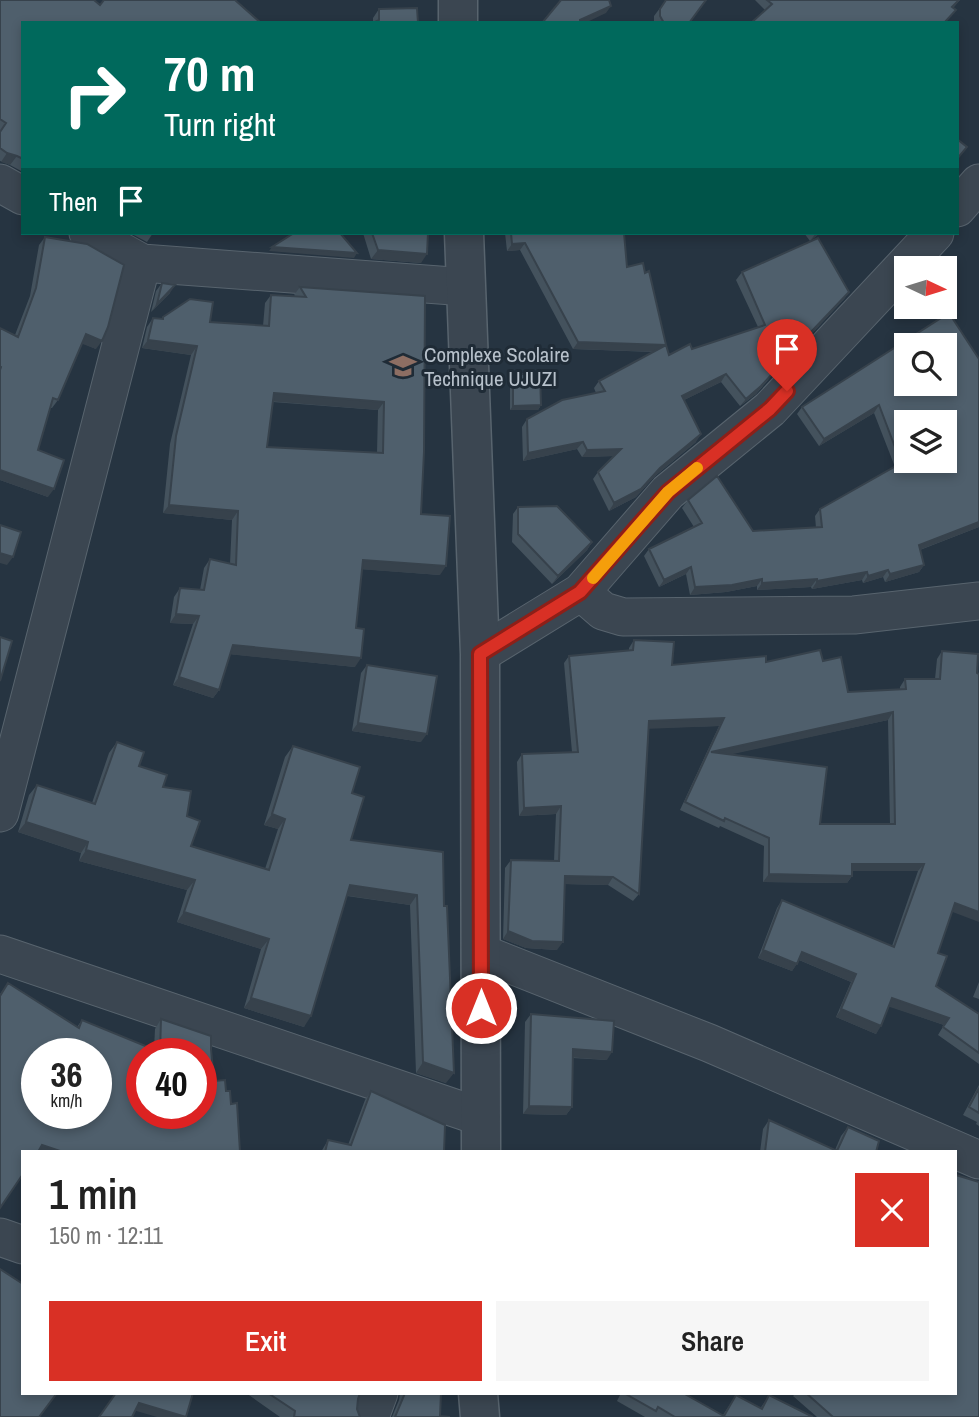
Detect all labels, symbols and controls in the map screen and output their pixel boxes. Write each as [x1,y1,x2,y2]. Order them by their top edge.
text: 70 m [164,40,256,106]
icon: right [49,49,140,140]
text: Turn right [164,103,276,146]
icon: arrive [112,182,150,220]
text: Then [49,184,98,219]
north arrow [894,256,957,318]
map controls [894,256,957,473]
pin [757,319,817,391]
icon: arrive [768,330,806,368]
button: search [894,333,957,396]
place label: Complexe Scolaire Technique UJUZI [424,340,569,393]
school or university icon: Complexe Scolaire Technique UJUZI [388,351,418,381]
button: layers [894,410,957,473]
position arrow [444,971,518,1045]
speed limit sign: 40 [126,1038,217,1129]
text: 36 [51,1051,82,1098]
text: km/h [51,1088,83,1113]
text: 1 min [49,1166,138,1222]
button: close [855,1173,929,1247]
text: 150 m · 12:11 [49,1220,163,1251]
button: Exit [49,1301,482,1381]
button: Share [496,1301,929,1381]

